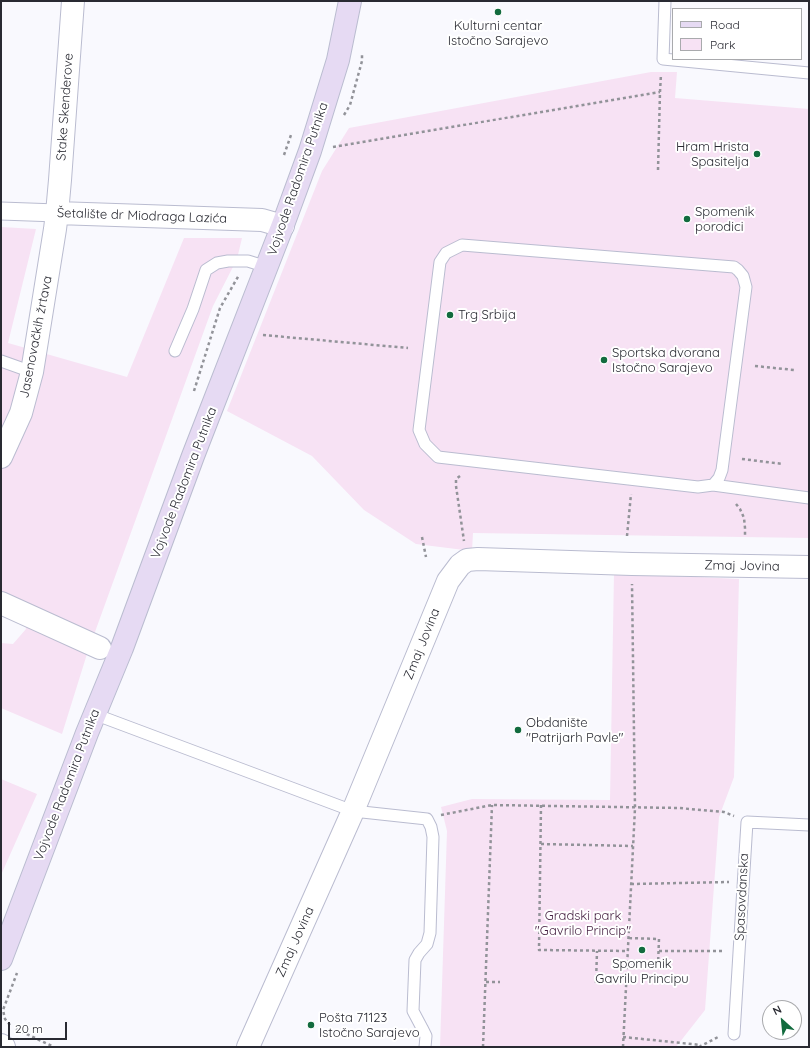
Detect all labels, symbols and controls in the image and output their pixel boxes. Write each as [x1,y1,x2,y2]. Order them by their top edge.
marker: Kulturni centar Istočno Sarajevo [493,7,503,17]
legend [672,8,802,60]
text: Road [710,17,740,32]
place label: Kulturni centar Istočno Sarajevo [448,18,548,49]
text: Park [710,37,735,52]
street label: Stake Skenderove [53,53,77,161]
street label: Vojvode Radomira Putnika [264,100,332,258]
place label: Hram Hrista Spasitelja [676,139,749,170]
marker: Hram Hrista Spasitelja [752,149,762,159]
place label: Spomenik porodici [695,204,754,235]
street label: Šetalište dr Miodraga Lazića [57,205,227,227]
marker: Spomenik porodici [682,214,692,224]
street label: Jasenovačkih žrtava [16,275,56,399]
place label: Trg Srbija [458,307,516,323]
marker: Trg Srbija [445,310,455,320]
place label: Sportska dvorana Istočno Sarajevo [612,345,720,376]
marker: Sportska dvorana Istočno Sarajevo [599,355,609,365]
street label: Vojvode Radomira Putnika [148,405,220,561]
street label: Zmaj Jovina [704,558,780,574]
street label: Zmaj Jovina [401,606,443,682]
street label: Vojvode Radomira Putnika [31,707,103,863]
place label: Obdanište "Patrijarh Pavle" [526,715,624,746]
marker: Obdanište "Patrijarh Pavle" [513,725,523,735]
street label: Spasovdanska [732,853,752,941]
street label: Zmaj Jovina [273,904,317,980]
park label: Gradski park "Gavrilo Princip" [535,908,631,939]
marker: Spomenik Gavrilu Principu [637,945,647,955]
place label: Spomenik Gavrilu Principu [595,956,689,987]
north arrow [762,1000,802,1040]
text: N [770,1002,784,1018]
place label: Pošta 71123 Istočno Sarajevo [319,1010,420,1041]
scale bar [10,1014,69,1040]
marker: Pošta 71123 Istočno Sarajevo [306,1020,316,1030]
text: 20 m [15,1021,43,1036]

